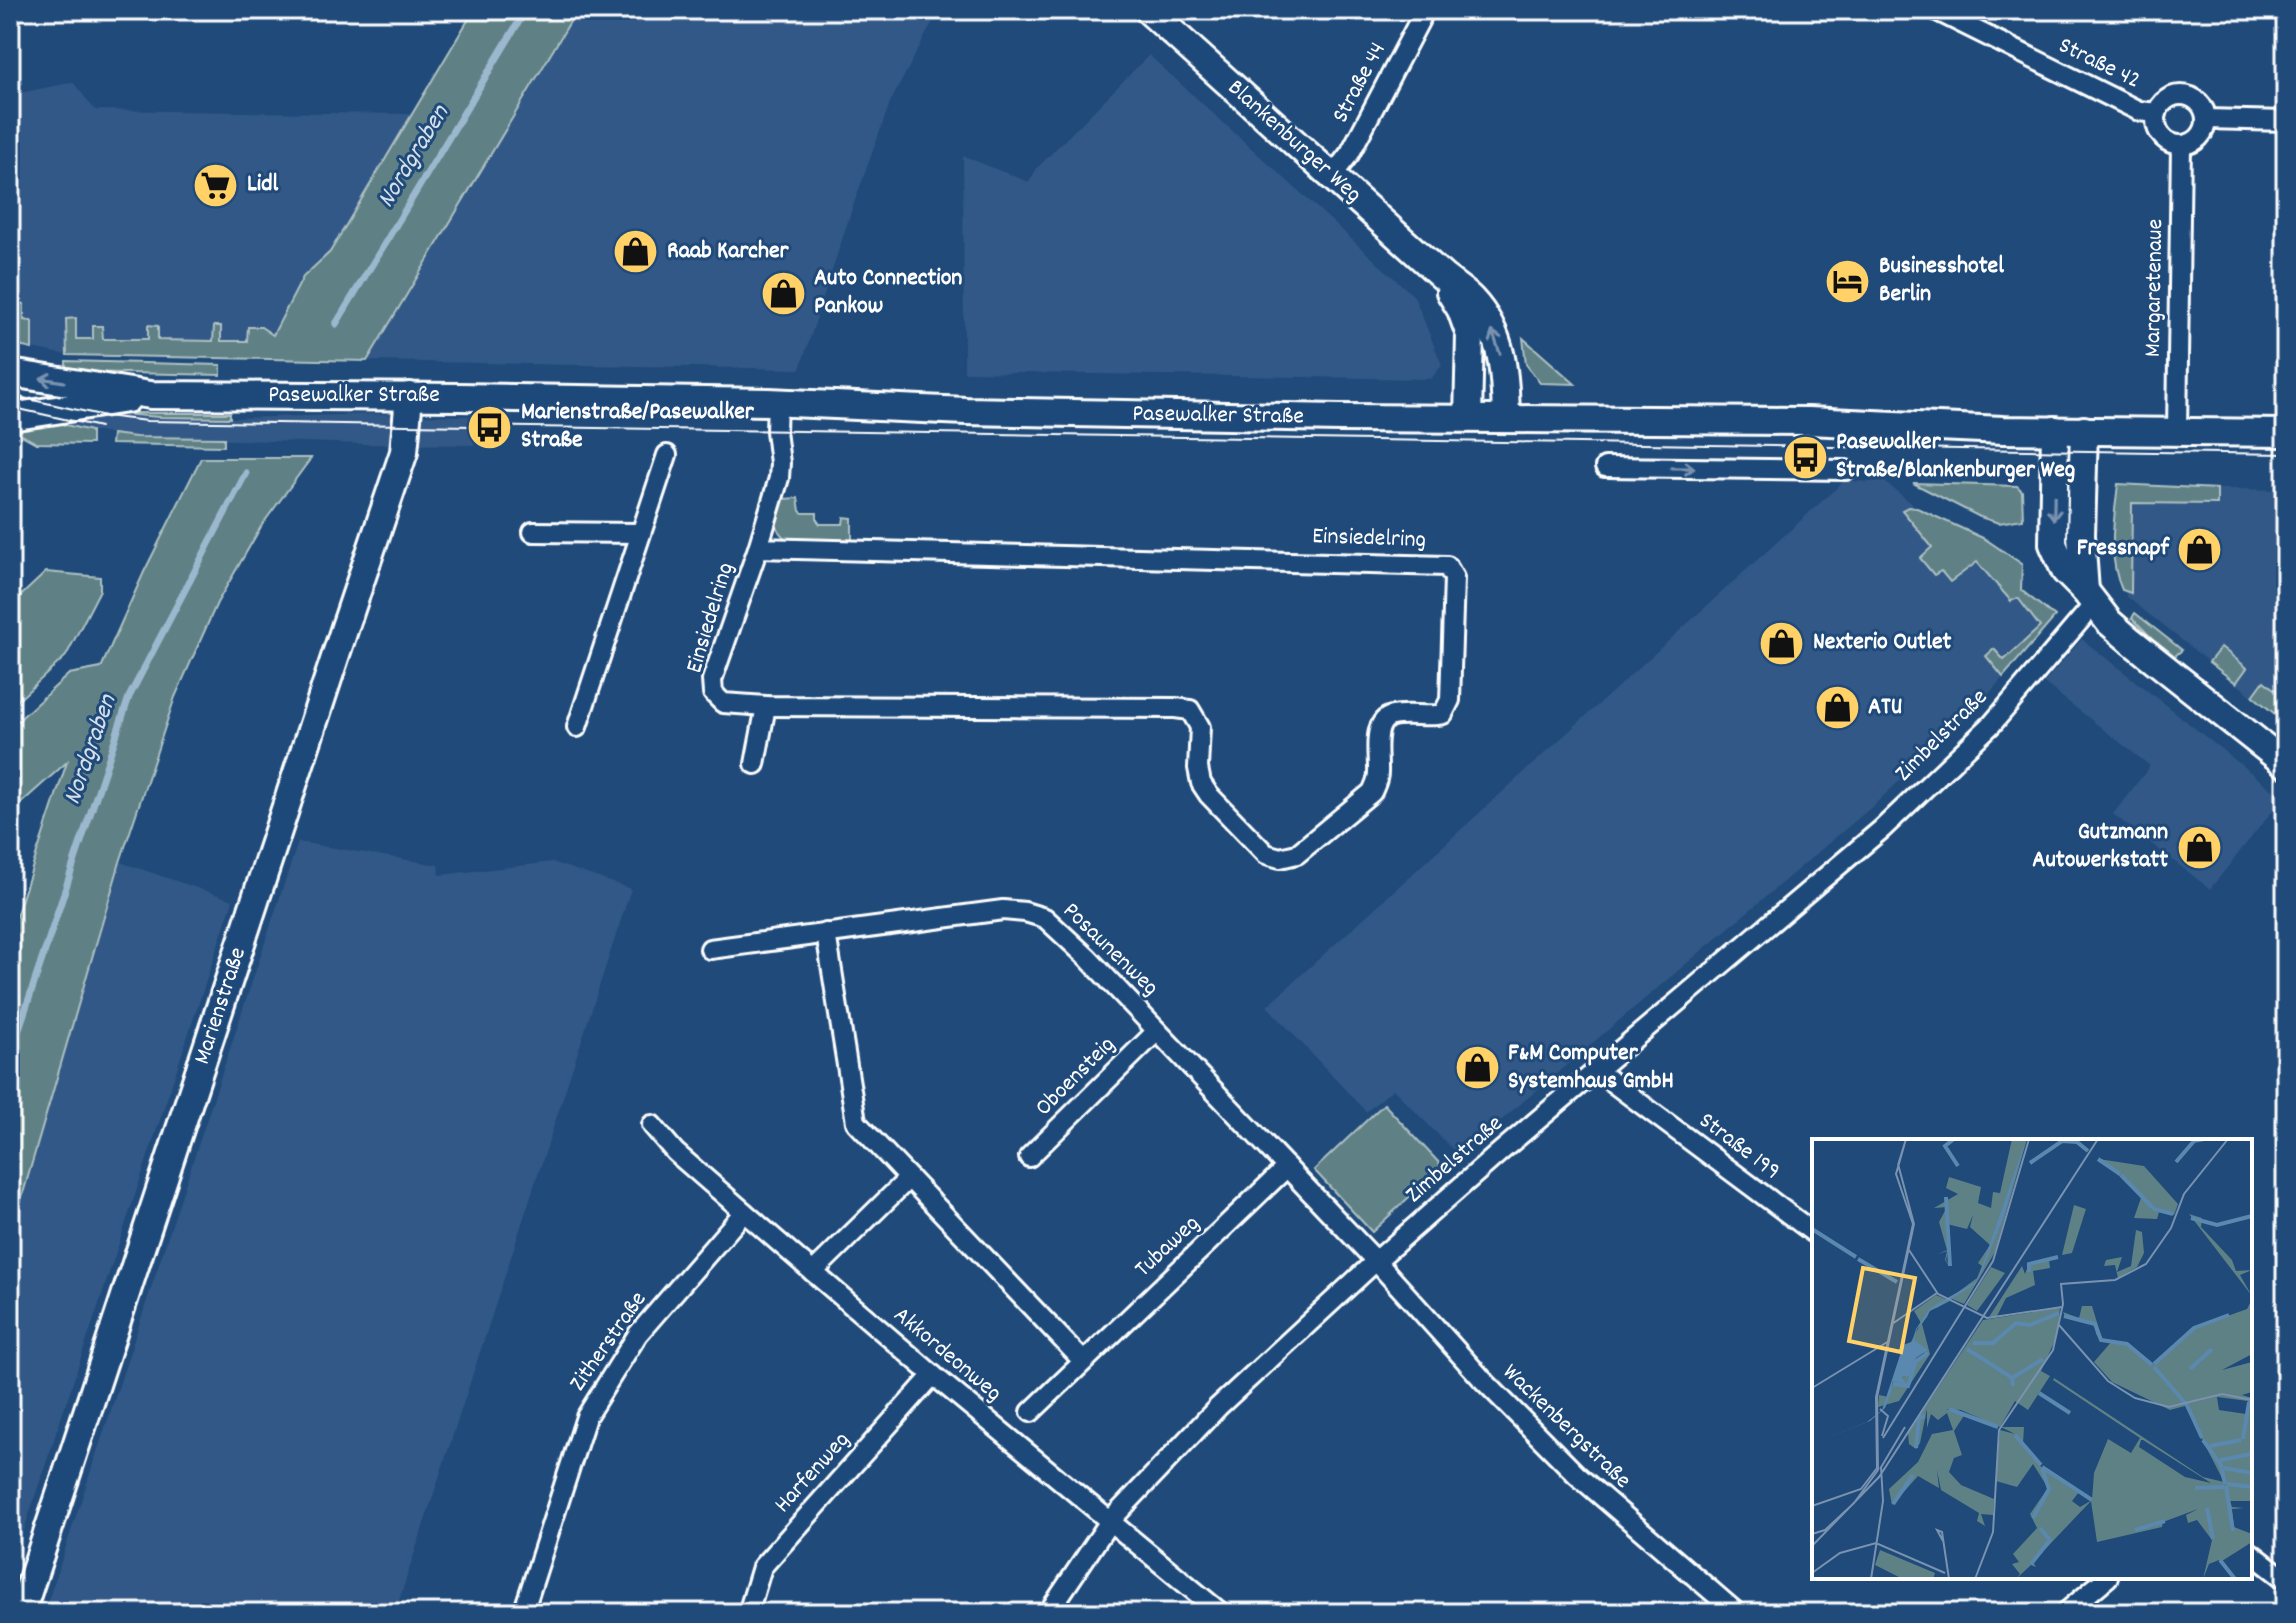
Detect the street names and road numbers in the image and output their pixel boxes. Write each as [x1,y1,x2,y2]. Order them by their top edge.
street label: Straße 42 [2052,30,2146,98]
street label: Straße 44 [1325,37,1395,129]
street label: Blankenburger Weg [1219,72,1369,212]
street label: Margaretenaue [2137,219,2173,357]
street label: Pasewalker Straße [268,379,440,413]
street label: Pasewalker Straße [1132,398,1304,434]
street label: Einsiedelring [1312,520,1426,558]
street label: Einsiedelring [678,559,744,677]
street label: Zimbelstraße [1888,682,1996,790]
street label: Posaunenweg [1054,895,1166,1005]
street label: Marienstraße [186,943,256,1069]
street label: Oboensteig [1028,1029,1124,1125]
street label: Straße 199 [1691,1105,1787,1189]
street label: Zimbelstraße [1399,1108,1511,1212]
street label: Tubaweg [1128,1208,1208,1286]
street label: Zitherstraße [562,1285,656,1399]
street label: Akkordeonweg [885,1299,1009,1411]
street label: Wackenbergstraße [1494,1357,1638,1497]
street label: Harfenweg [767,1425,859,1521]

